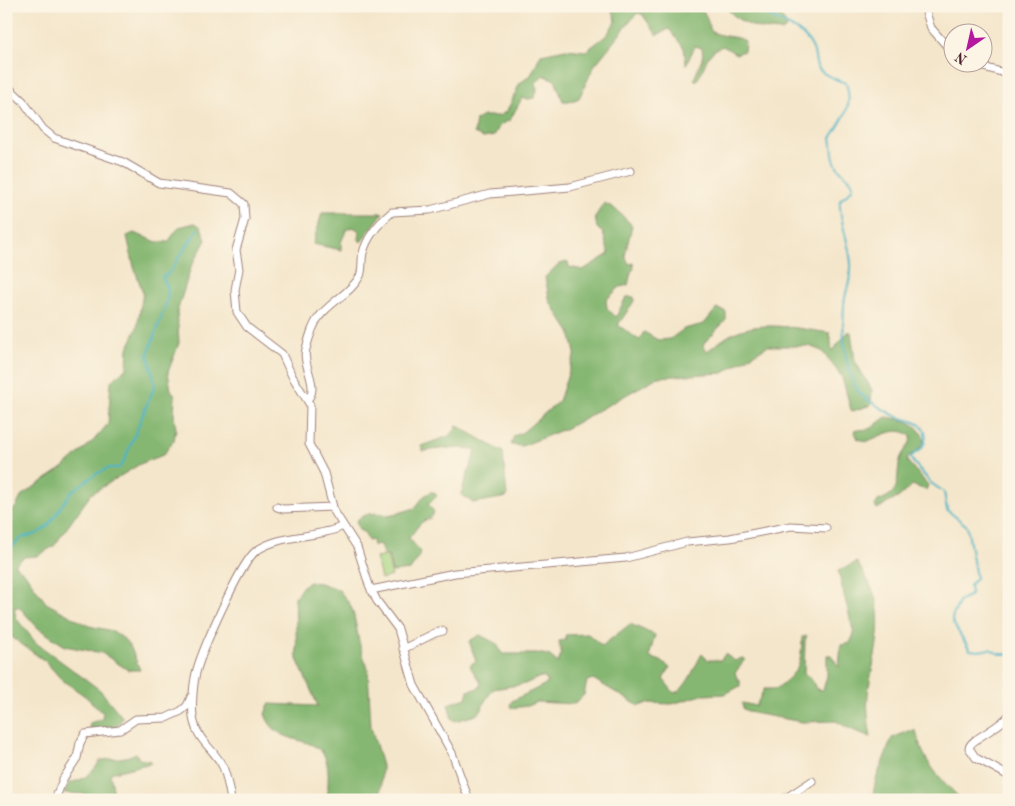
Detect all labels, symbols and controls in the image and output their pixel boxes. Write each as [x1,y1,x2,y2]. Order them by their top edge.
north arrow [942,22,992,72]
text: N [953,49,970,67]

